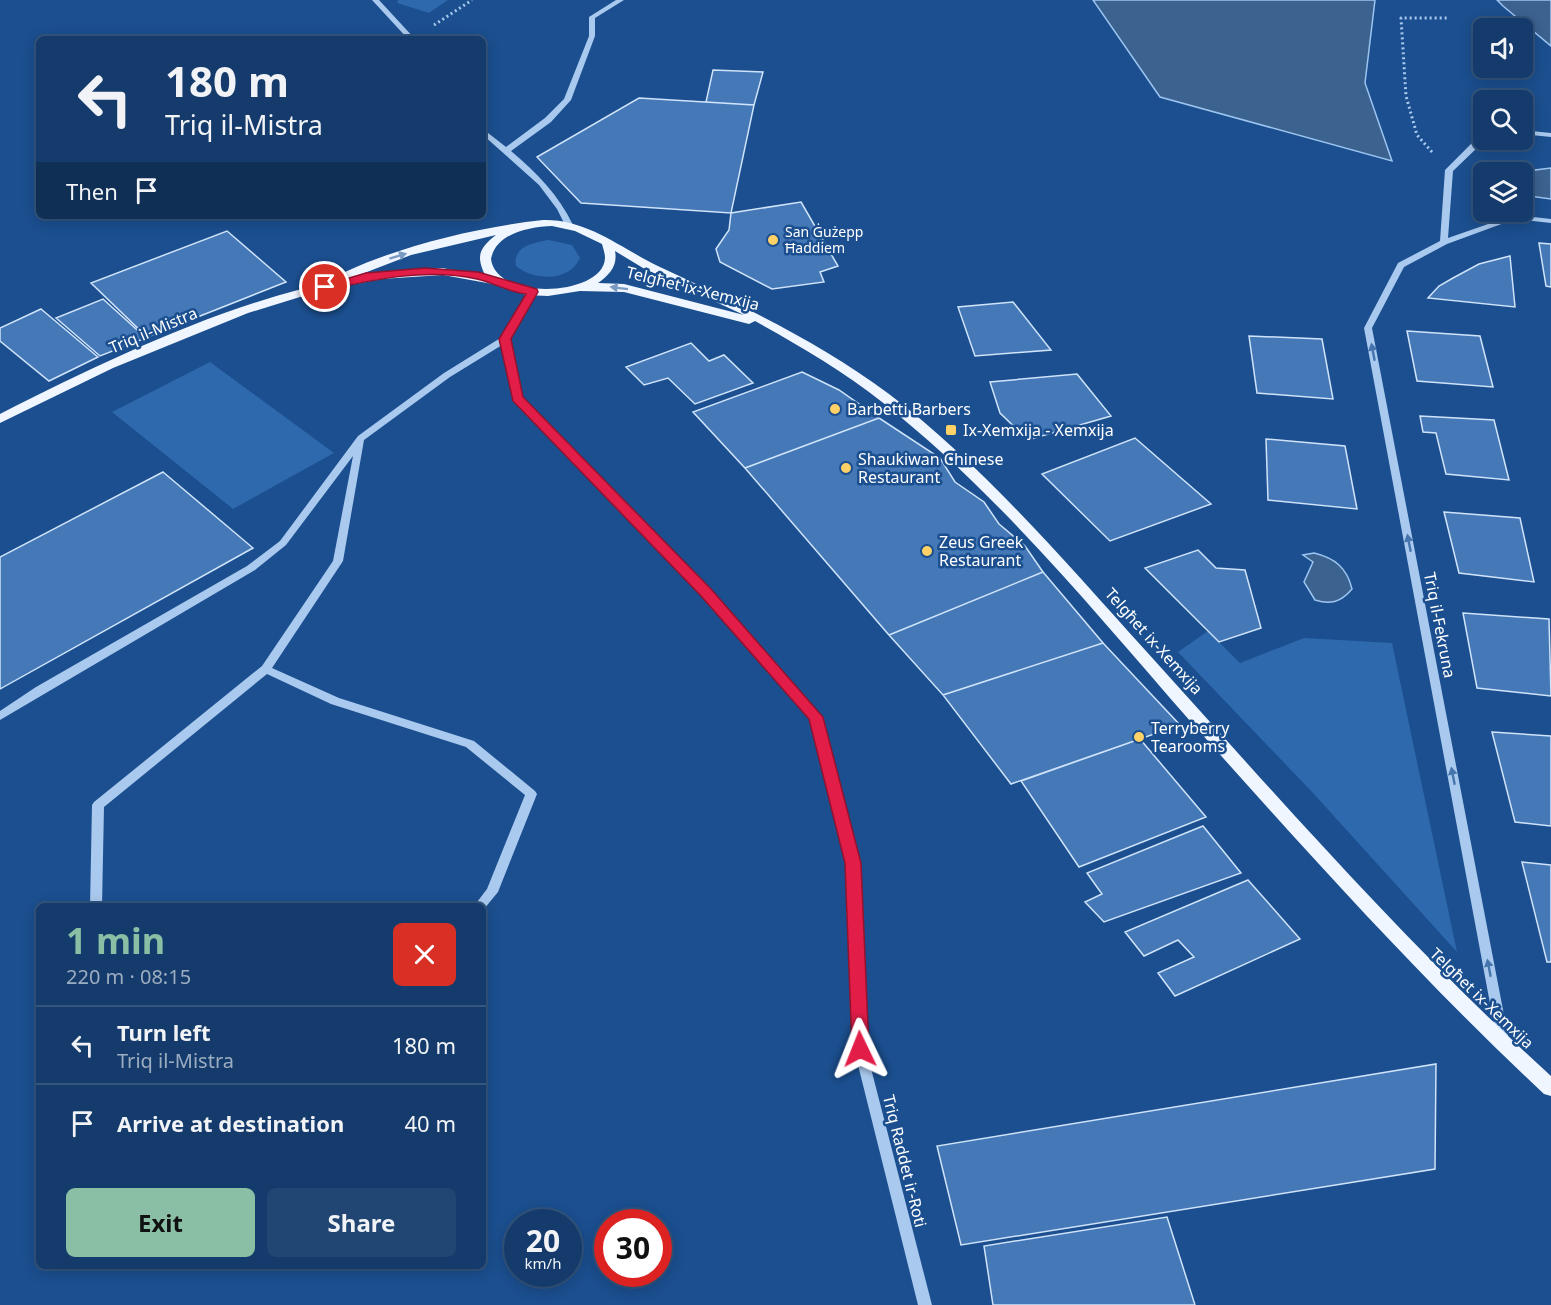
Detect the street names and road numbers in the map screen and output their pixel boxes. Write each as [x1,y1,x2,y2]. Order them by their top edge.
street label: Telgħet ix-Xemxija [624,261,762,315]
street label: Triq il-Mistra [106,302,200,358]
street label: Triq il-Fekruna [1419,570,1461,680]
street label: Telgħet ix-Xemxija [1100,583,1208,699]
street label: Telgħet ix-Xemxija [1425,943,1539,1053]
street label: Triq Raddet ir-Roti [878,1092,932,1230]

